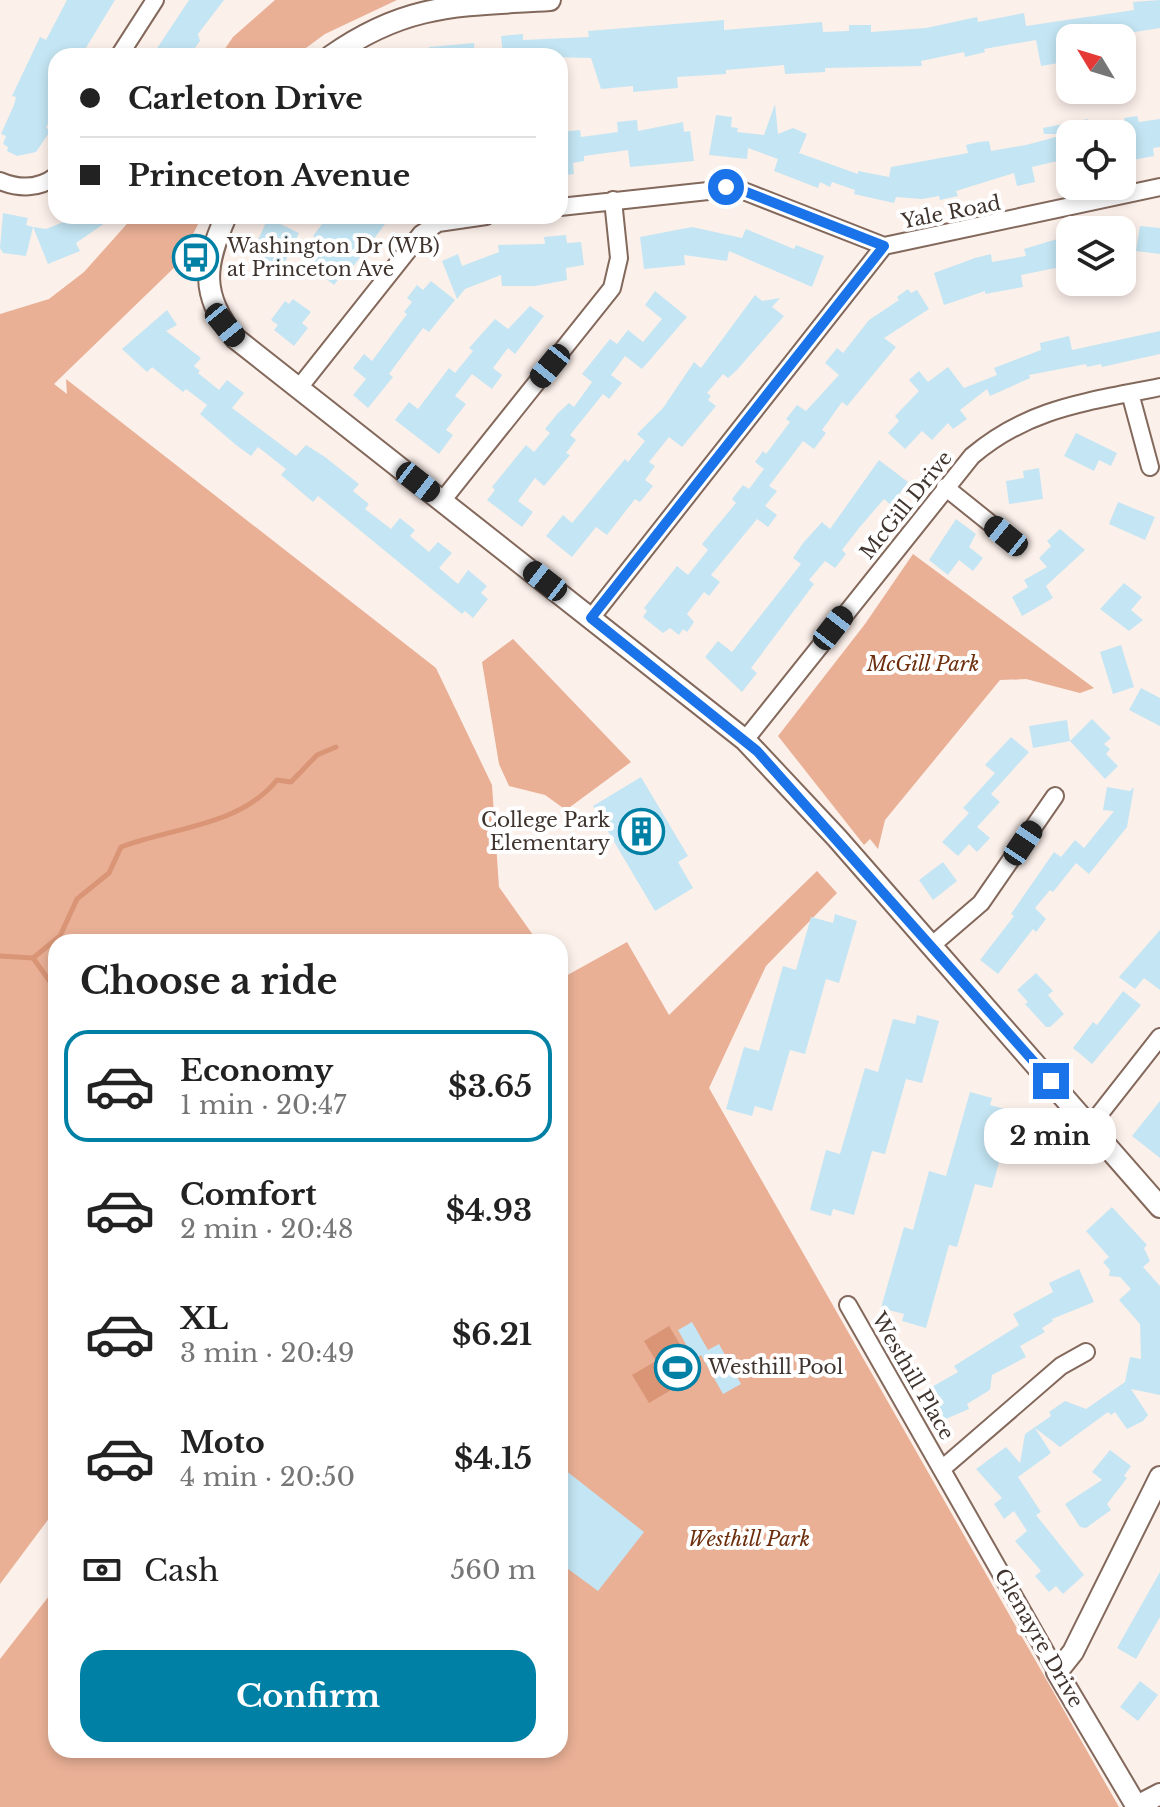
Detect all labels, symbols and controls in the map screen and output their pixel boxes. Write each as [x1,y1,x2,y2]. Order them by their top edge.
north arrow [1056,24,1136,104]
map controls [1056,24,1136,296]
text: Carleton Drive [128,80,363,117]
button: locate [1056,120,1136,200]
text: Princeton Avenue [128,157,410,194]
route start [708,169,744,205]
street label: Yale Road [898,191,1003,234]
button: layers [1056,216,1136,296]
bus stop icon: Washington Dr (WB) at Princeton Ave [172,233,220,281]
place label: Washington Dr (WB) at Princeton Ave [226,234,440,281]
car [201,299,249,351]
car [526,340,574,392]
street label: McGill Drive [855,446,957,564]
car [392,458,444,506]
car [980,512,1032,560]
car [519,557,571,605]
car [809,602,857,654]
park label: McGill Park [866,652,979,676]
building icon: College Park Elementary [617,807,665,855]
place label: College Park Elementary [481,808,611,855]
car [1000,816,1046,870]
text: Choose a ride [80,959,337,1004]
icon: car [84,1050,156,1122]
text: Economy [180,1052,333,1089]
route end [1033,1063,1069,1099]
text: $3.65 [448,1068,532,1105]
text: 1 min · 20:47 [180,1089,346,1121]
callout: 2 min [985,1109,1117,1165]
text: 2 min [1010,1120,1090,1152]
icon: car [84,1174,156,1246]
text: Comfort [180,1176,317,1213]
text: $4.93 [446,1192,532,1229]
text: 2 min · 20:48 [180,1213,353,1245]
icon: car [84,1298,156,1370]
text: XL [180,1300,228,1337]
street label: Westhill Place [866,1307,959,1444]
text: $6.21 [452,1316,532,1353]
text: 3 min · 20:49 [180,1337,354,1369]
sports icon: Westhill Pool [653,1343,701,1391]
place label: Westhill Pool [707,1355,843,1379]
icon: car [84,1422,156,1494]
text: Moto [180,1424,265,1461]
text: $4.15 [454,1440,532,1477]
text: 4 min · 20:50 [180,1461,355,1493]
park label: Westhill Park [688,1527,810,1551]
icon: cash [80,1548,124,1592]
text: Cash [144,1552,219,1589]
text: 560 m [451,1554,536,1586]
street label: Glenayre Drive [990,1564,1088,1712]
button: Confirm [80,1650,536,1742]

